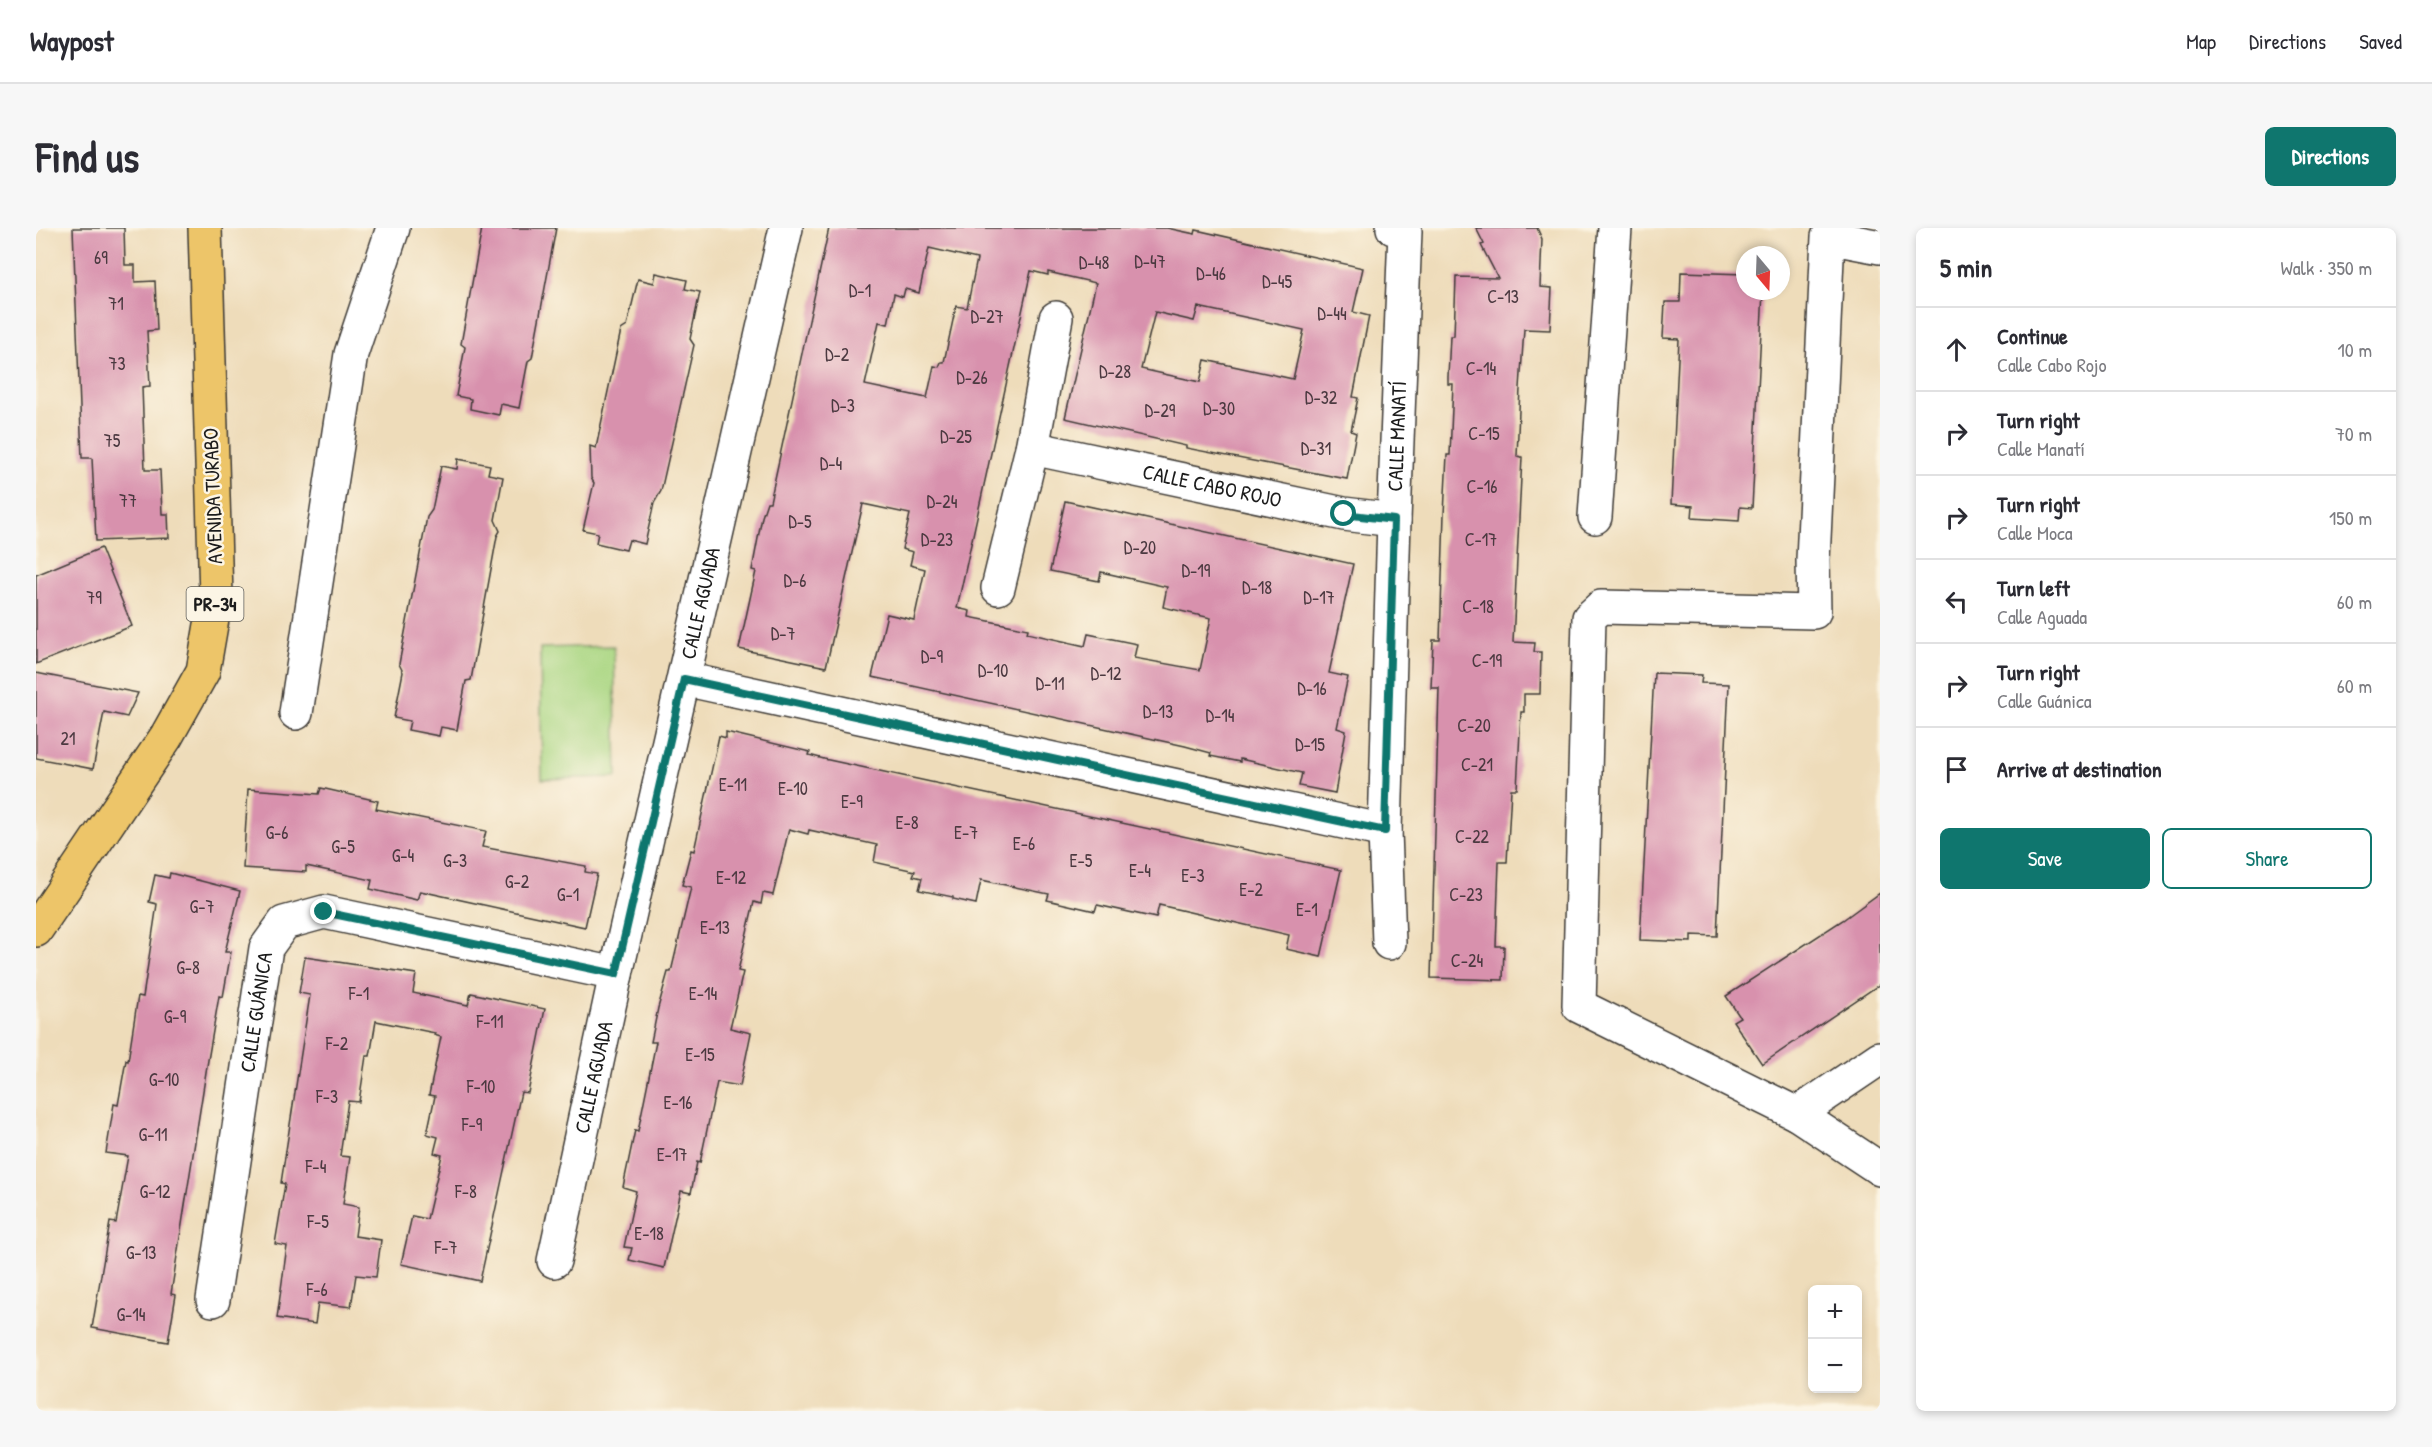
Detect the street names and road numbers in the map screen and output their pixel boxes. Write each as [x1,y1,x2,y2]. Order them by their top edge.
street label: CALLE MANATÍ [1380,380,1413,492]
street label: AVENIDA TURABO [196,428,229,564]
street label: CALLE CABO ROJO [1140,457,1284,514]
street label: CALLE AGUADA [673,544,727,662]
road number: PR-34 [186,587,243,621]
street label: CALLE GUÁNICA [232,950,279,1074]
street label: CALLE AGUADA [567,1018,619,1136]

